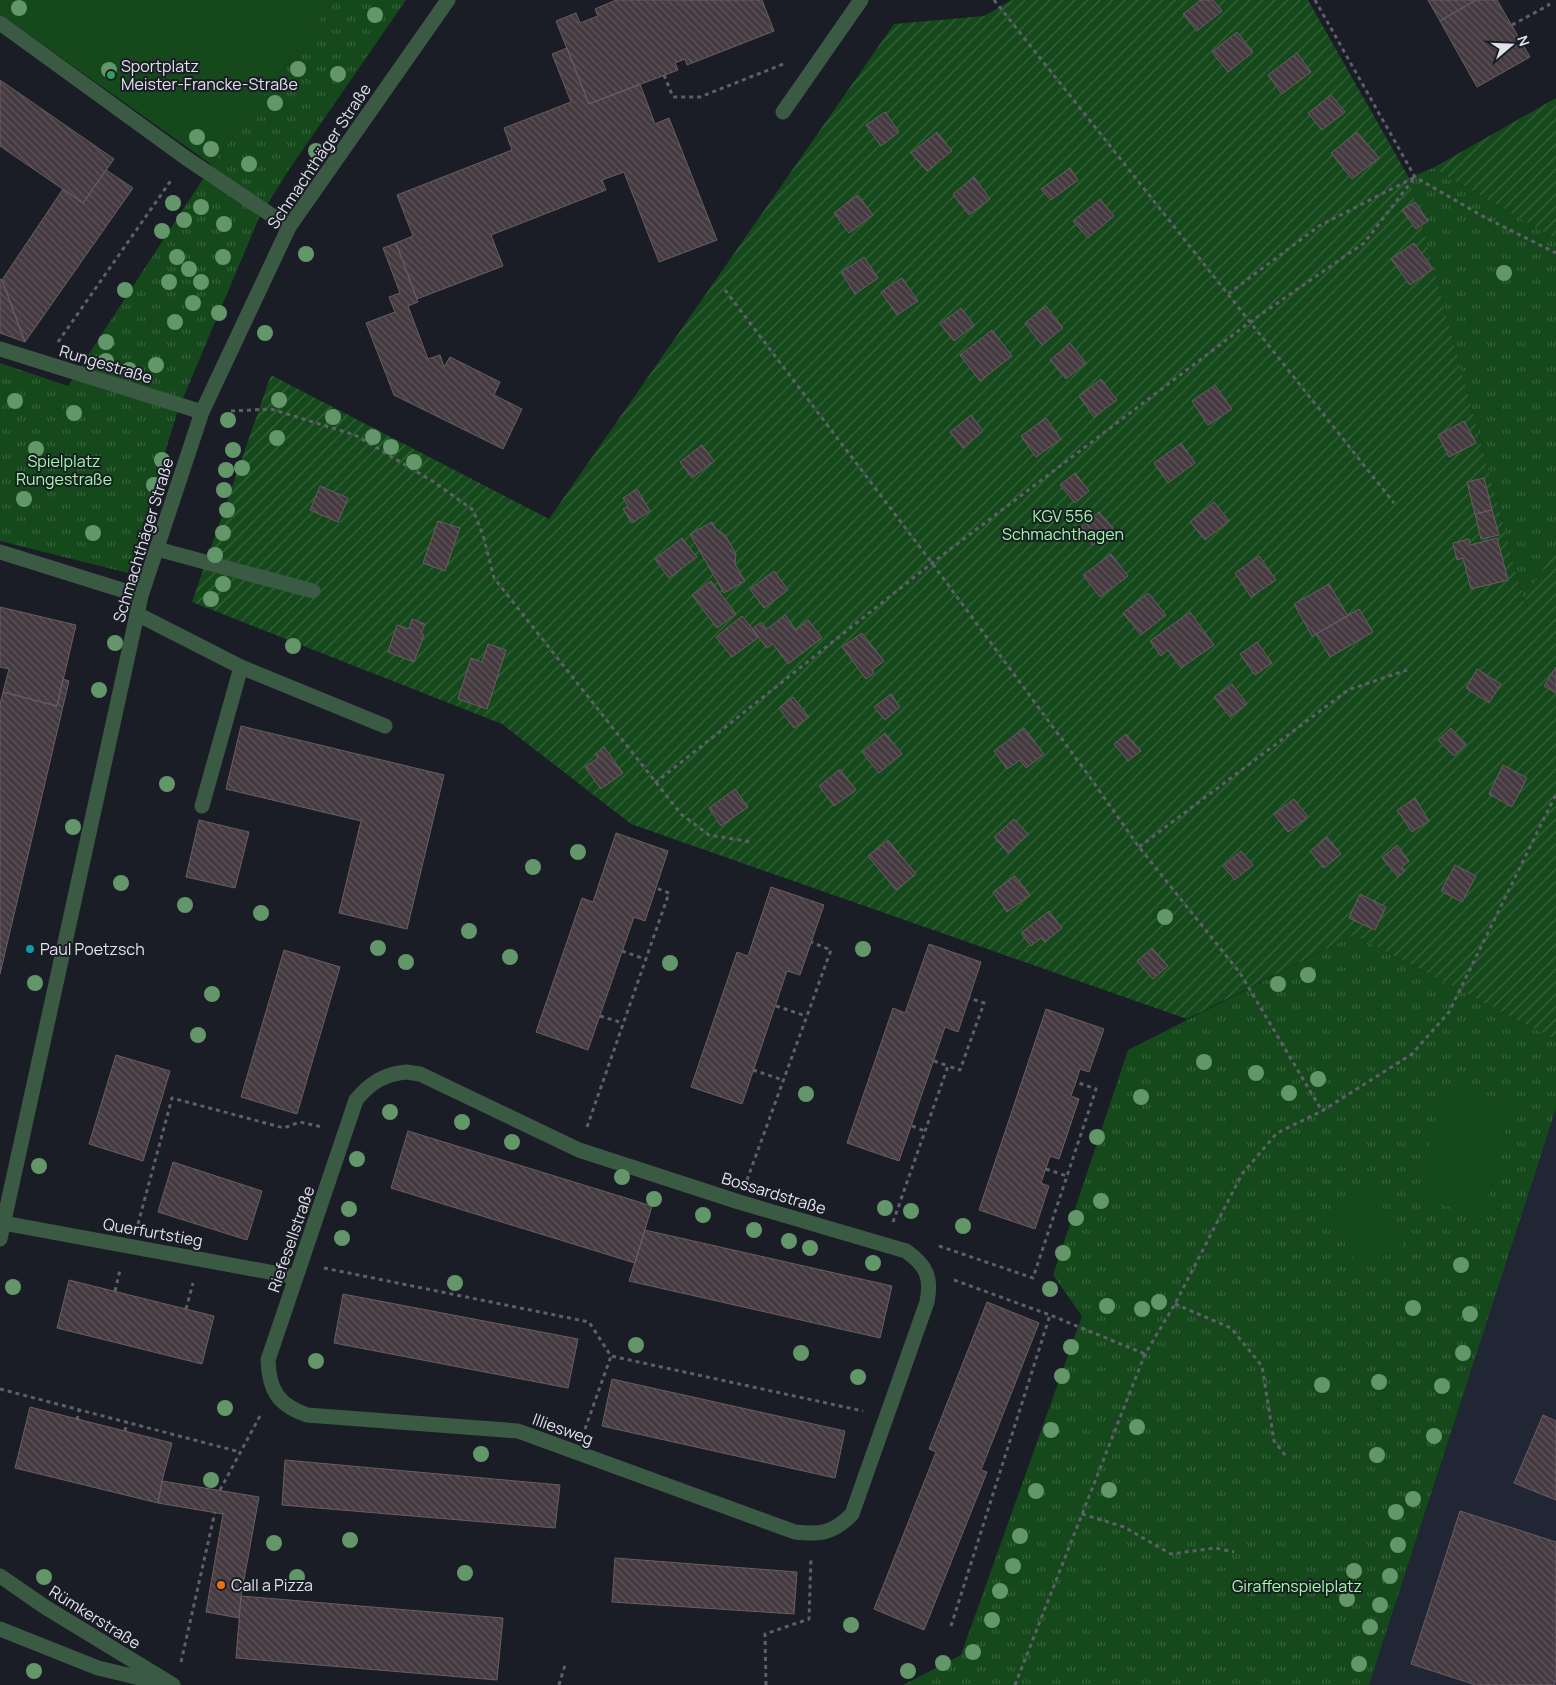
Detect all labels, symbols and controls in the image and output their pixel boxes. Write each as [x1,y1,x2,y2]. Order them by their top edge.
north arrow [1486,20,1536,70]
text: N [1513,33,1534,48]
place label: Sportplatz Meister-Francke-Straße [121,55,298,95]
marker: Sportplatz Meister-Francke-Straße [105,69,117,81]
street label: Schmachthäger Straße [262,79,376,233]
street label: Rungestraße [57,339,155,389]
park label: Spielplatz Rungestraße [16,450,112,490]
street label: Schmachthäger Straße [107,455,179,625]
park label: KGV 556 Schmachthagen [1002,505,1124,545]
place label: Paul Poetzsch [40,938,145,960]
marker: Paul Poetzsch [24,943,36,955]
street label: Bossardstraße [719,1167,829,1219]
street label: Riefesellstraße [262,1183,320,1295]
street label: Querfurtstieg [101,1212,205,1252]
street label: Illiesweg [530,1408,596,1450]
place label: Call a Pizza [231,1574,313,1596]
park label: Giraffenspielplatz [1232,1575,1362,1597]
marker: Call a Pizza [215,1579,227,1591]
street label: Rümkerstraße [45,1580,145,1654]

